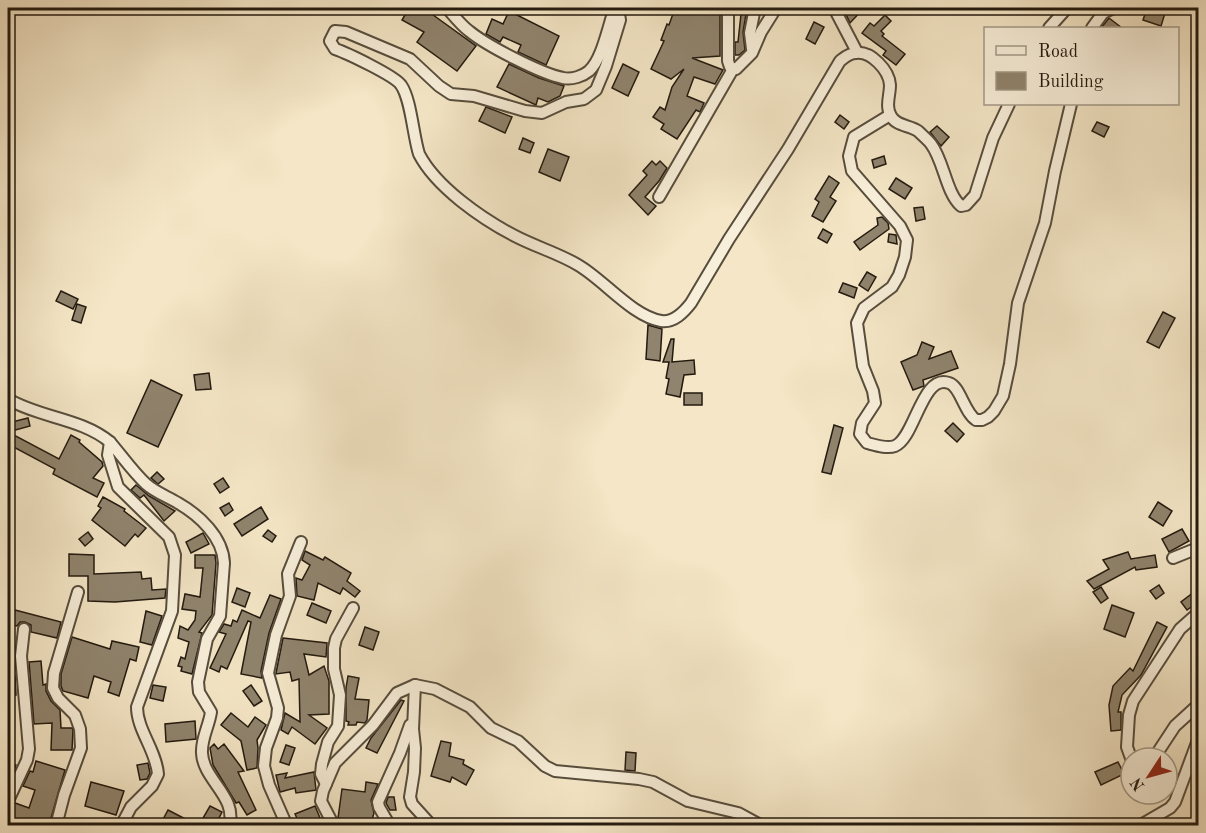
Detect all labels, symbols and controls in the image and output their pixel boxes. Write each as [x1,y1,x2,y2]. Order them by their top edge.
legend [984,27,1179,105]
text: Road [1038,43,1078,61]
text: Building [1038,73,1104,91]
north arrow [1119,746,1179,806]
text: N [1128,773,1149,793]

